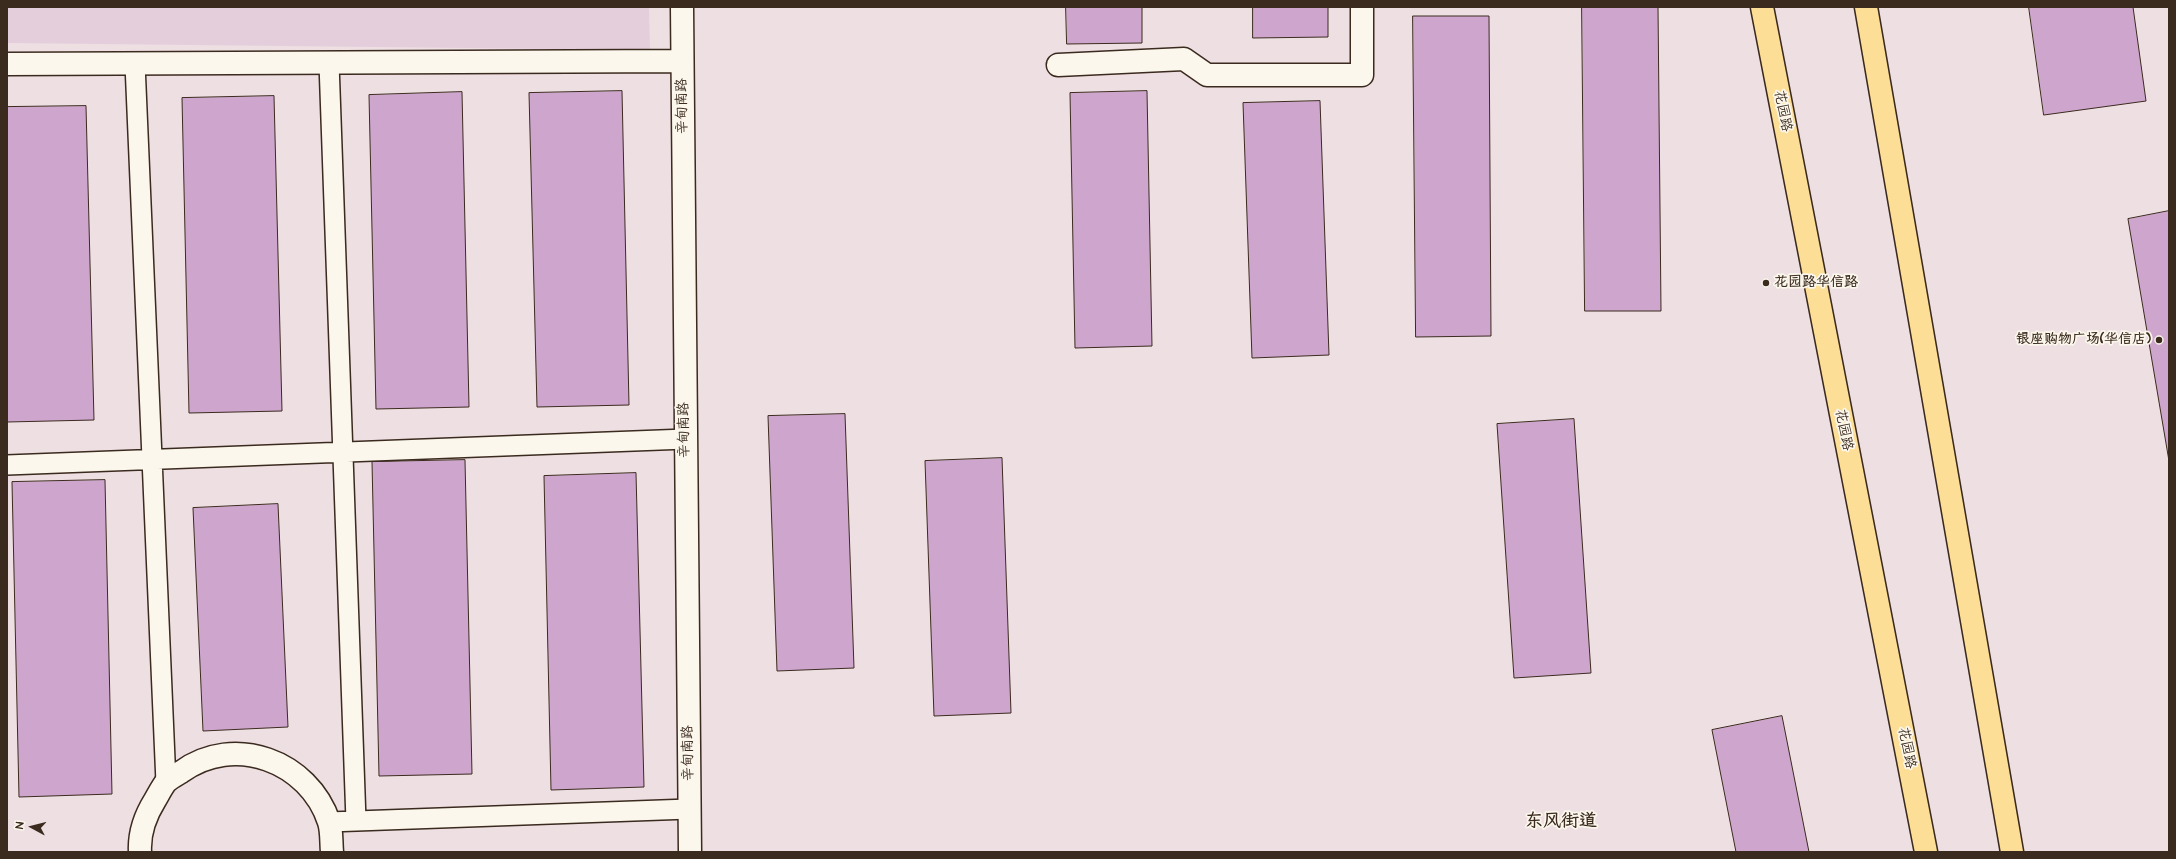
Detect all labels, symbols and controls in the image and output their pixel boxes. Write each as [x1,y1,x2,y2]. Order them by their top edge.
street label: 辛甸南路 [674,78,692,134]
street label: 花园路 [1770,89,1794,133]
place label: 花园路华信路 [1774,275,1858,291]
marker: 花园路华信路 [1761,278,1771,288]
place label: 银座购物广场(华信店) [2016,332,2151,348]
marker: 银座购物广场(华信店) [2154,335,2164,345]
street label: 辛甸南路 [676,402,694,458]
street label: 花园路 [1831,408,1855,452]
street label: 辛甸南路 [680,725,698,781]
street label: 花园路 [1894,726,1918,770]
north arrow [12,807,52,847]
district label: 东风街道 [1525,811,1597,833]
text: N [12,821,27,830]

